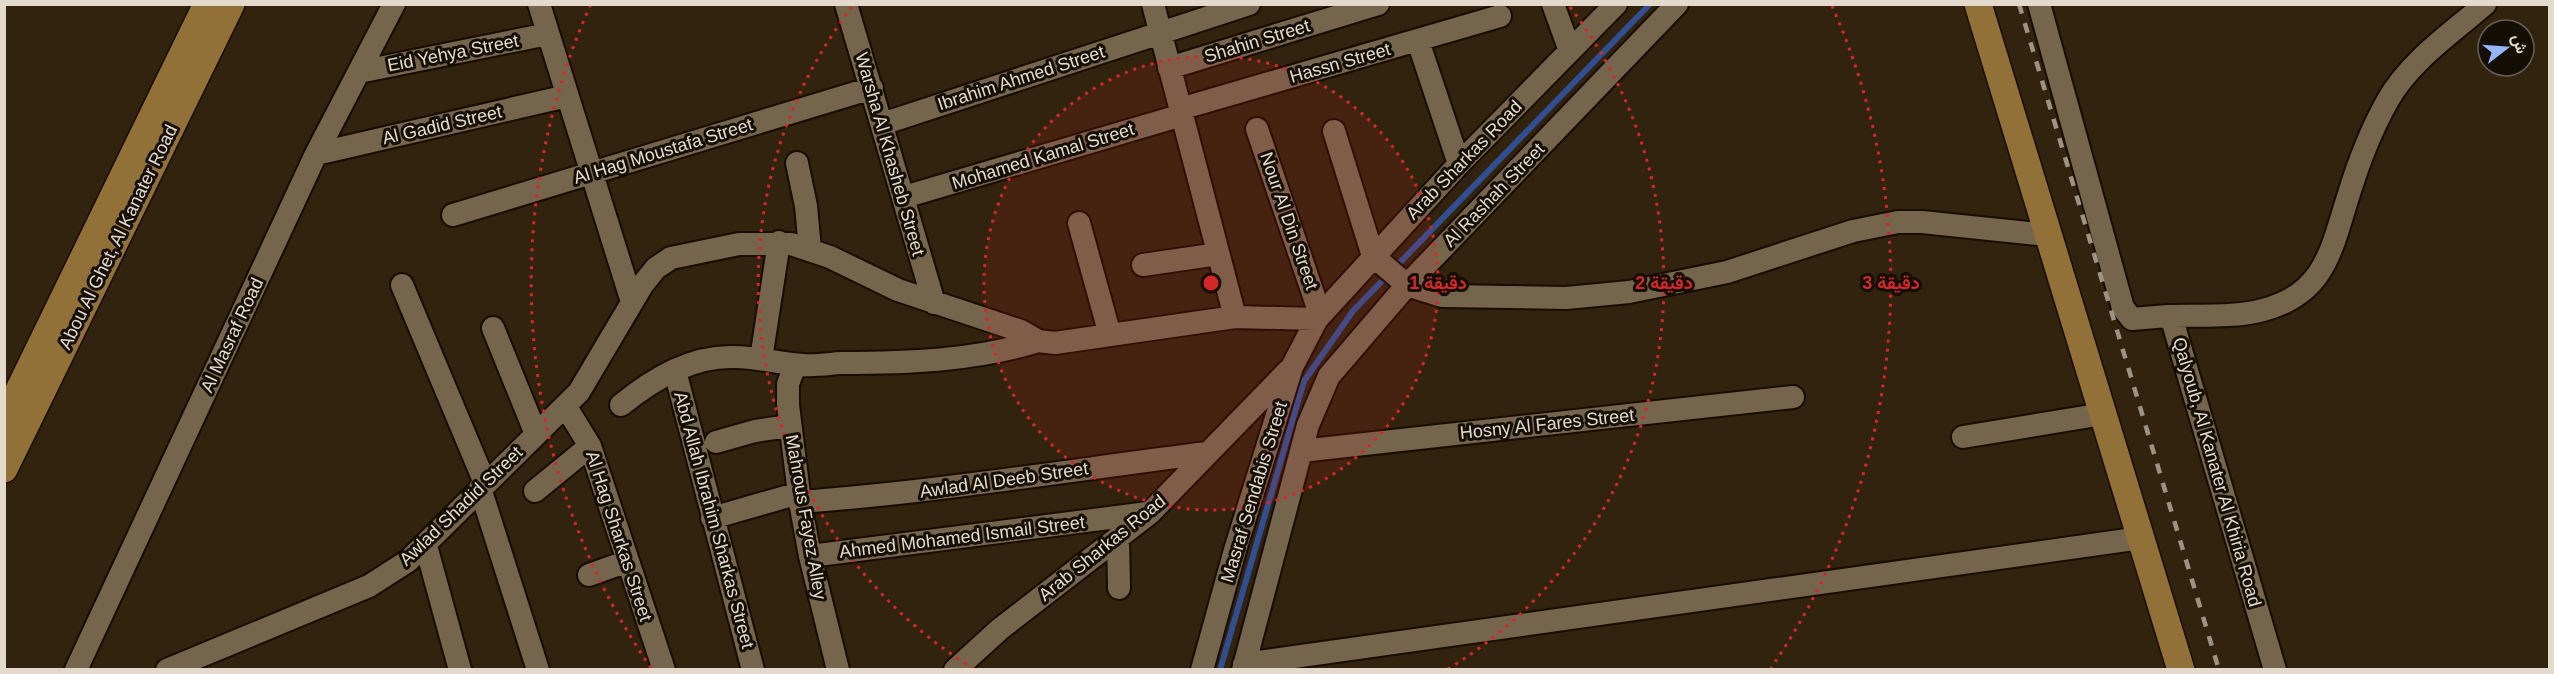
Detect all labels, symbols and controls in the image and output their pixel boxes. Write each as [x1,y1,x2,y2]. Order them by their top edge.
street label: Shahin Street [1202,15,1312,67]
north arrow [2476,18,2536,78]
street label: Eid Yehya Street [386,30,520,76]
text: ش [2508,32,2531,56]
street label: Hassn Street [1287,39,1393,87]
street label: Ibrahim Ahmed Street [935,42,1107,114]
street label: Warsha Al Khasheb Street [851,50,929,258]
street label: Arab Sharkas Road [1402,97,1526,223]
street label: Al Gadid Street [380,102,504,148]
street label: Al Hag Moustafa Street [571,114,755,188]
street label: Mohamed Kamal Street [950,119,1136,193]
street label: Abou Al Ghet, Al Kanater Road [55,122,181,352]
street label: Al Rashah Street [1440,139,1548,251]
street label: Nour Al Din Street [1256,150,1322,292]
centre of rings [1201,273,1221,293]
text: 1 دقيقة [1409,273,1467,294]
text: 2 دقيقة [1635,273,1693,294]
text: 3 دقيقة [1862,273,1920,294]
street label: Al Masraf Road [197,275,267,395]
street label: Qalyoub, Al Kanater Al Khiria Road [2169,335,2265,609]
street label: Abd Allah Ibrahim Sharkas Street [670,389,758,651]
street label: Masraf Sendabis Street [1217,399,1291,585]
street label: Hosny Al Fares Street [1459,405,1635,443]
street label: Mahrous Fayez Alley [782,433,830,601]
street label: Awlad Shadid Street [396,442,526,570]
street label: Al Hag Sharkas Street [582,448,656,624]
street label: Awlad Al Deeb Street [919,458,1089,502]
street label: Arab Sharkas Road [1035,491,1169,605]
street label: Ahmed Mohamed Ismail Street [838,512,1086,562]

